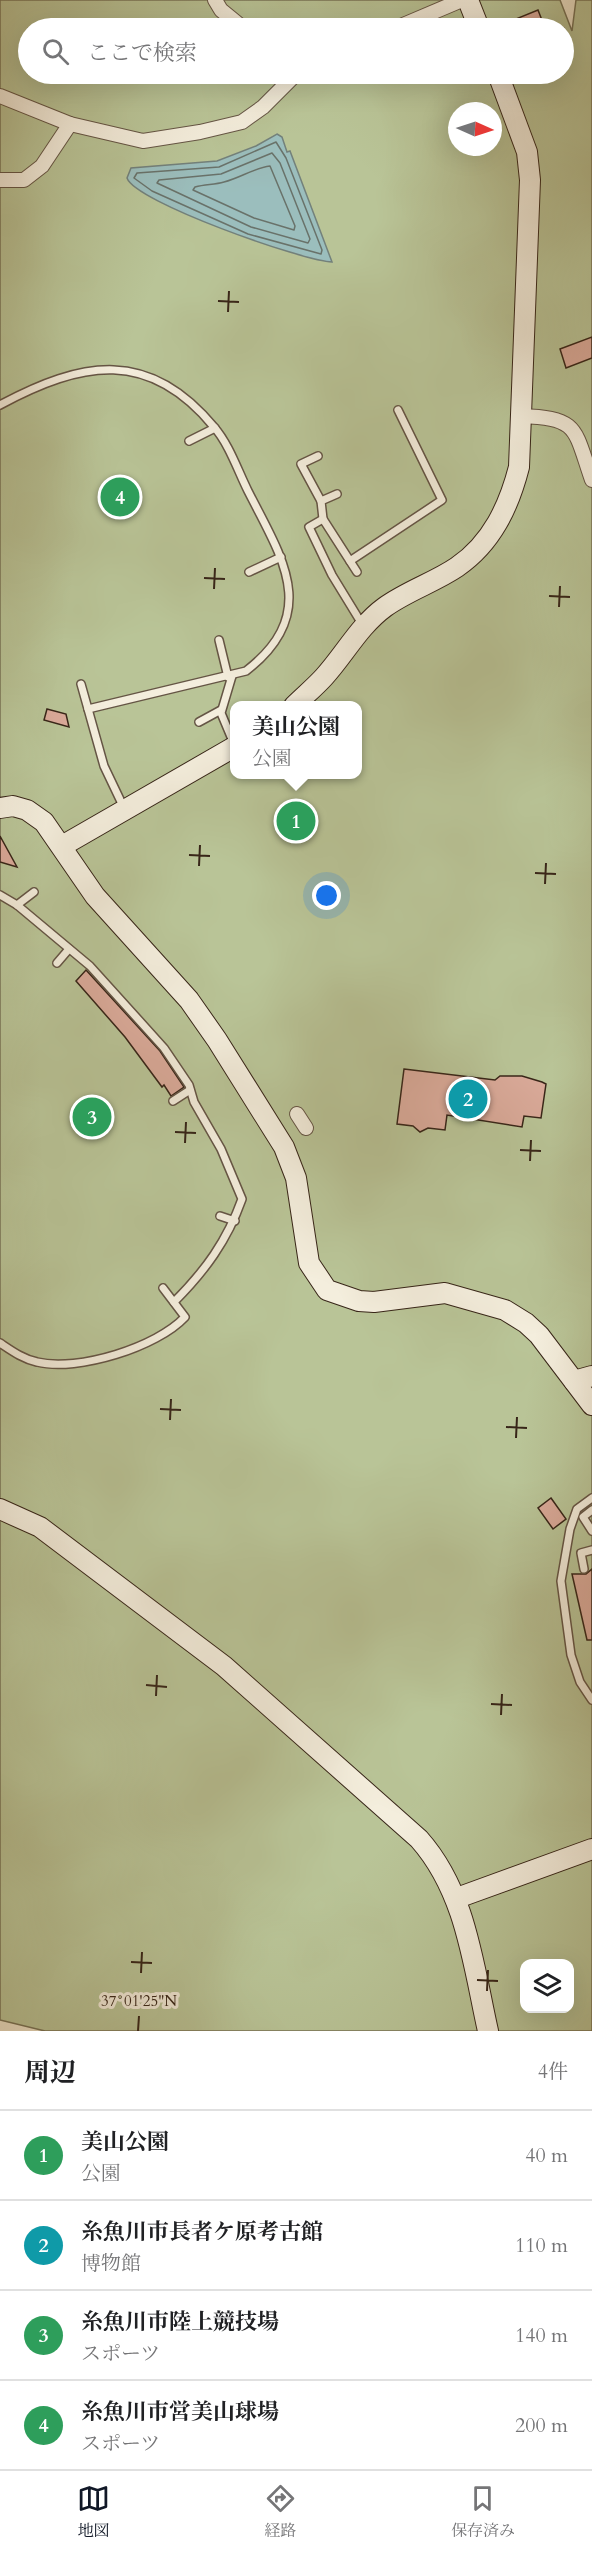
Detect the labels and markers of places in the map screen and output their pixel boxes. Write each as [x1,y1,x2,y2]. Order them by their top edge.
pin: 4 [100,474,140,520]
pin: 1 [276,798,316,844]
pin: 2 [448,1076,488,1122]
pin: 3 [72,1094,112,1140]

